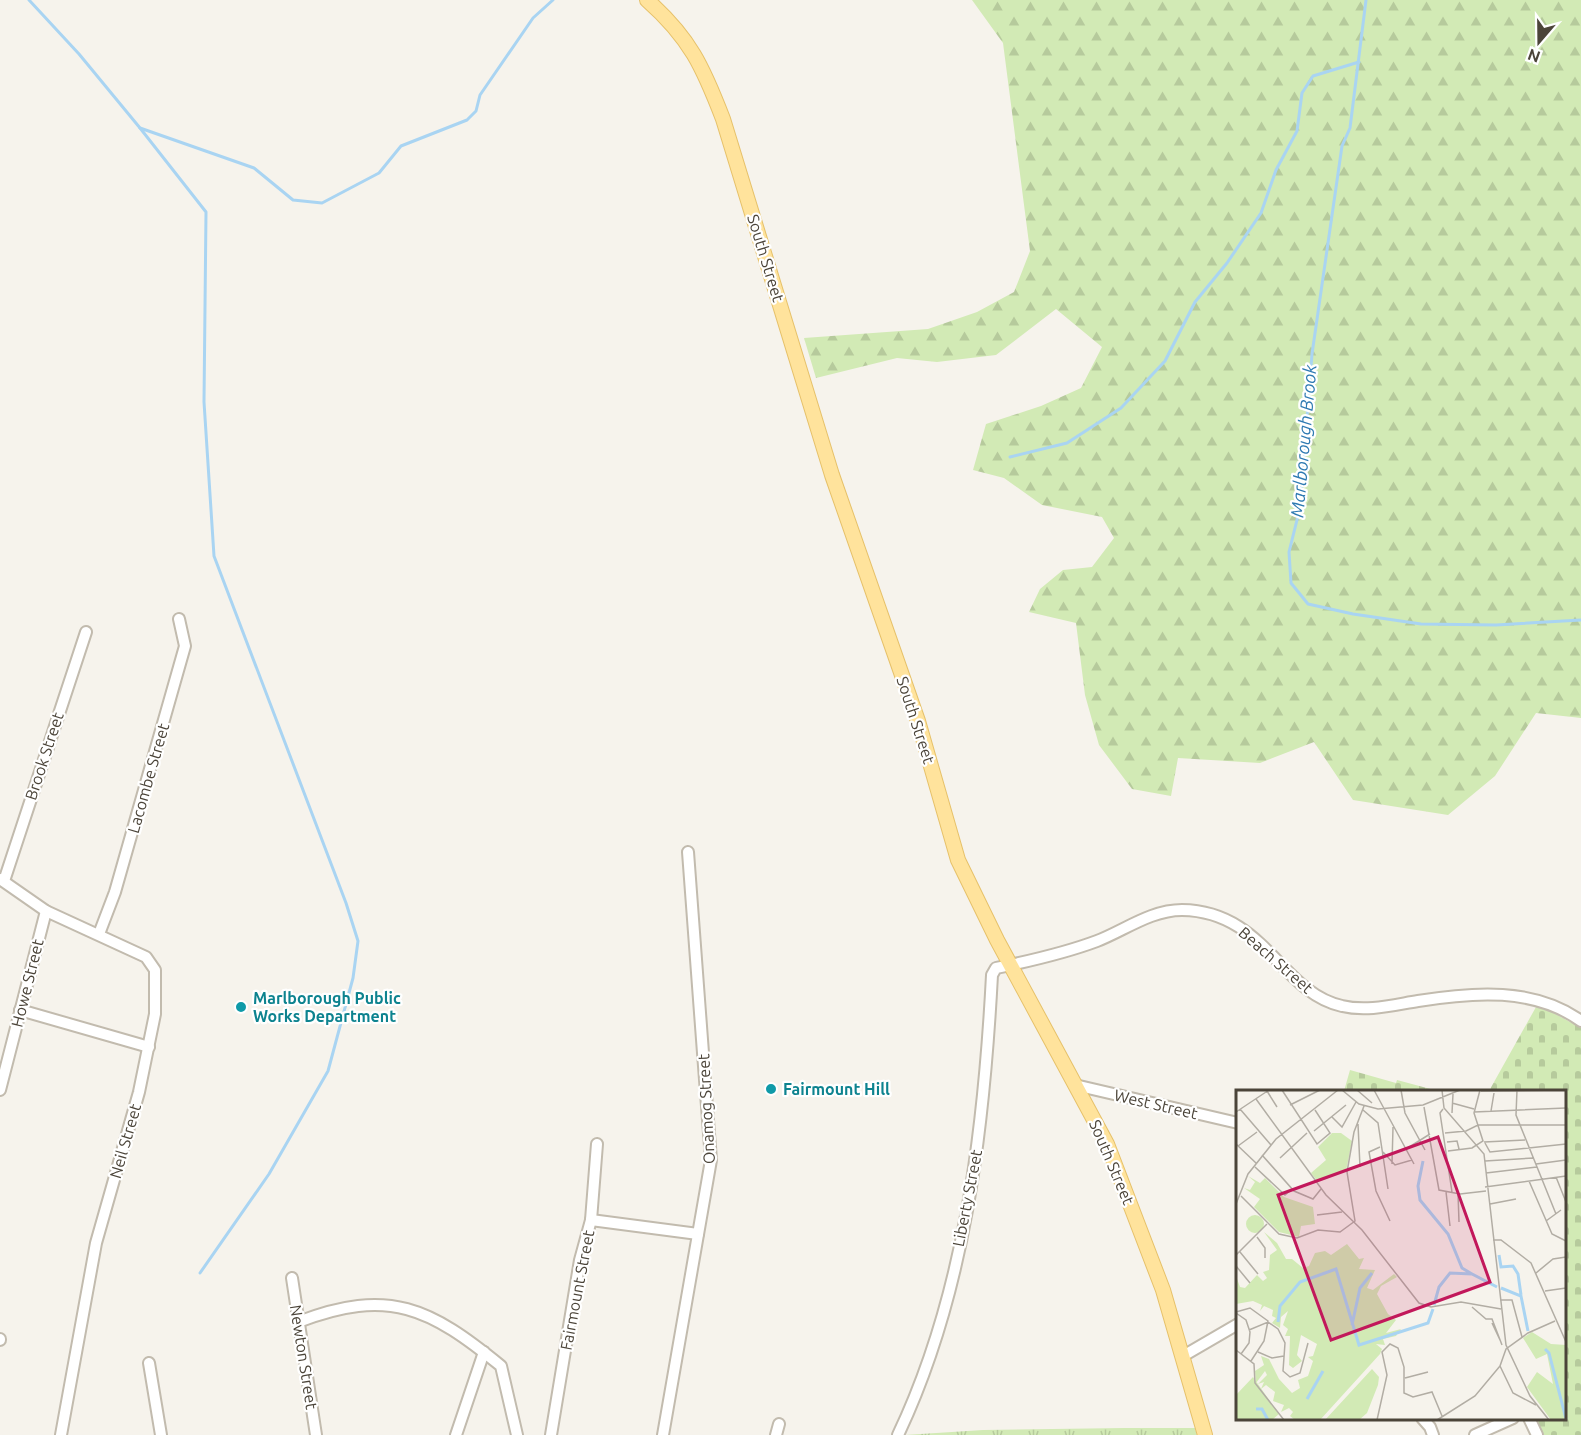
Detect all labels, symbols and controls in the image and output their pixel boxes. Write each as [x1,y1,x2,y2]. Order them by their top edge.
north arrow [1509,12,1569,72]
text: N [1525,46,1543,67]
street label: South Street [744,212,788,305]
water label: Marlborough Brook [1286,363,1320,518]
street label: South Street [893,674,939,767]
street label: Brook Street [21,709,67,802]
street label: Lacombe Street [124,720,172,835]
street label: Beach Street [1235,923,1317,997]
street label: Howe Street [7,936,47,1029]
place label: Marlborough Public Works Department [253,989,401,1025]
marker: Marlborough Public Works Department [234,1000,248,1014]
street label: Onamog Street [694,1053,718,1165]
place label: Fairmount Hill [783,1080,890,1098]
marker: Fairmount Hill [764,1082,778,1096]
street label: West Street [1113,1086,1200,1122]
inset map [1236,1090,1566,1420]
street label: Neil Street [106,1101,144,1180]
street label: South Street [1086,1117,1138,1208]
street label: Liberty Street [949,1147,985,1248]
street label: Fairmount Street [557,1228,598,1352]
street label: Newton Street [287,1303,321,1411]

